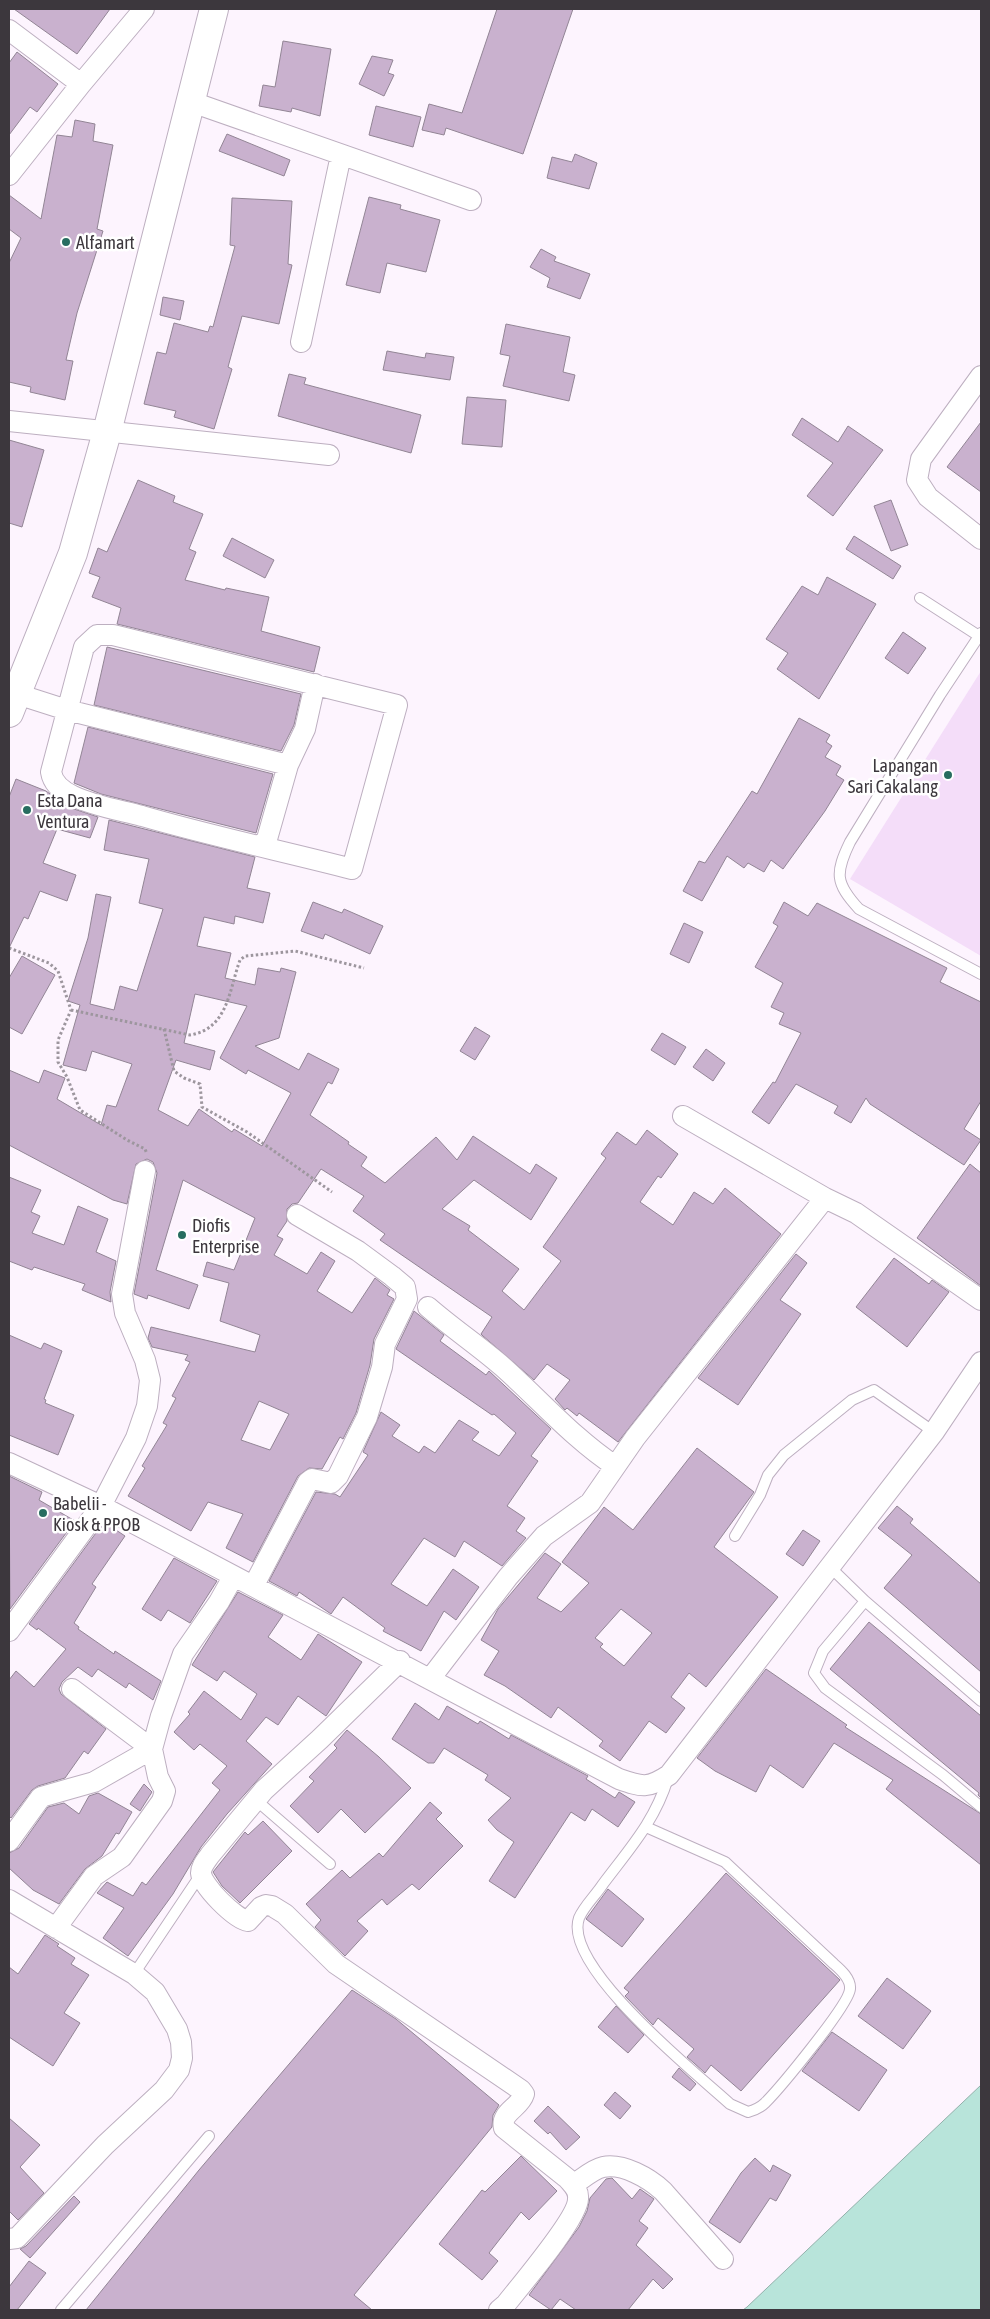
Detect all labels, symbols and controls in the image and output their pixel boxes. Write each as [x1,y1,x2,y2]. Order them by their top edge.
place label: Alfamart [76,232,135,253]
marker: Alfamart [60,236,72,248]
place label: Lapangan Sari Cakalang [848,755,938,797]
marker: Lapangan Sari Cakalang [942,769,954,781]
place label: Esta Dana Ventura [37,790,103,832]
marker: Esta Dana Ventura [21,804,33,816]
place label: Diofis Enterprise [192,1215,259,1257]
marker: Diofis Enterprise [176,1229,188,1241]
place label: Babelii - Kiosk & PPOB [53,1493,140,1535]
marker: Babelii - Kiosk & PPOB [37,1507,49,1519]

